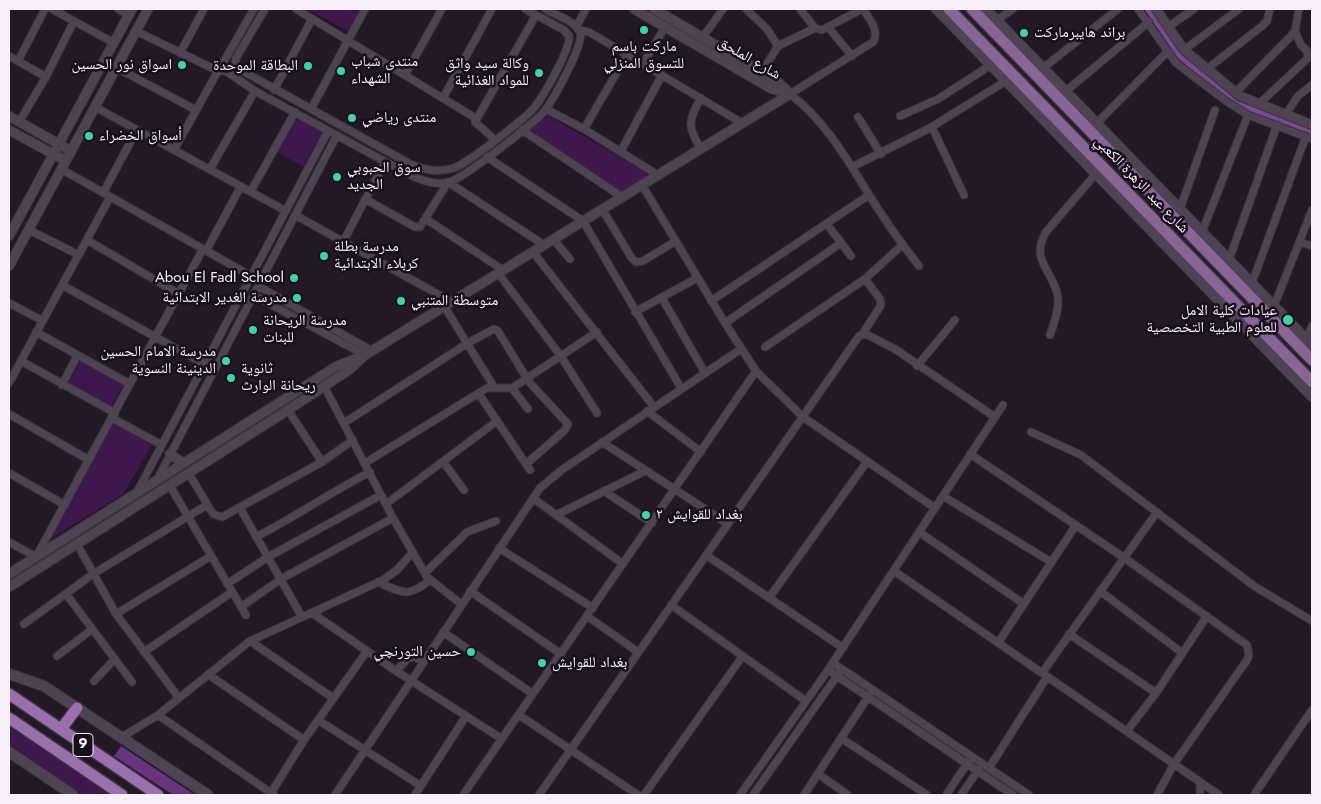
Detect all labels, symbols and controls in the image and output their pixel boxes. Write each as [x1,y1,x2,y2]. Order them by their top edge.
marker: ماركت باسم للتسوق المنزلي [638,24,650,36]
place label: براند هايبرماركت [1034,24,1125,42]
marker: براند هايبرماركت [1018,27,1030,39]
street label: شارع الملحق [715,34,783,84]
place label: ماركت باسم للتسوق المنزلي [604,38,684,73]
place label: منتدى شباب الشهداء [351,53,418,88]
place label: وكالة سيد واثق للمواد الغذائية [445,55,529,90]
place label: اسواق نور الحسين [71,56,172,74]
place label: البطاقة الموحدة [213,57,298,75]
marker: اسواق نور الحسين [176,59,188,71]
marker: البطاقة الموحدة [302,60,314,72]
marker: منتدى شباب الشهداء [335,65,347,77]
marker: وكالة سيد واثق للمواد الغذائية [533,67,545,79]
place label: منتدى رياضي [362,109,436,127]
marker: منتدى رياضي [346,112,358,124]
place label: أسواق الخضراء [99,127,182,145]
marker: أسواق الخضراء [83,130,95,142]
street label: شارع عبد الزهرة الكعبي [1090,133,1192,237]
place label: سوق الحبوبي الجديد [347,159,421,194]
marker: سوق الحبوبي الجديد [331,171,343,183]
place label: مدرسة بطلة كربلاء الابتدائية [334,238,418,273]
marker: مدرسة بطلة كربلاء الابتدائية [318,250,330,262]
place label: Abou El Fadl School [155,269,284,287]
marker: Abou El Fadl School [288,272,300,284]
place label: مدرسة الغدير الابتدائية [162,289,287,307]
marker: مدرسة الغدير الابتدائية [291,292,303,304]
place label: متوسطة المتنبي [411,292,498,310]
marker: متوسطة المتنبي [395,295,407,307]
place label: عيادات كلية الامل للعلوم الطبية التخصصية [1147,302,1277,337]
place label: مدرسة الريحانة للبنات [263,312,347,347]
marker: عيادات كلية الامل للعلوم الطبية التخصصية [1281,313,1295,327]
marker: مدرسة الريحانة للبنات [247,324,259,336]
place label: مدرسة الامام الحسين الدينينة النسوية [100,343,216,378]
marker: مدرسة الامام الحسين الدينينة النسوية [220,355,232,367]
place label: ثانوية ريحانة الوارث [241,360,316,395]
marker: ثانوية ريحانة الوارث [225,372,237,384]
place label: بغداد للقوايش ٢ [656,506,743,524]
marker: بغداد للقوايش ٢ [640,509,652,521]
place label: حسين التورنچي [373,643,461,661]
marker: حسين التورنچي [465,646,477,658]
place label: بغداد للقوايش [552,654,627,672]
marker: بغداد للقوايش [536,657,548,669]
road number: 9 [73,734,93,756]

